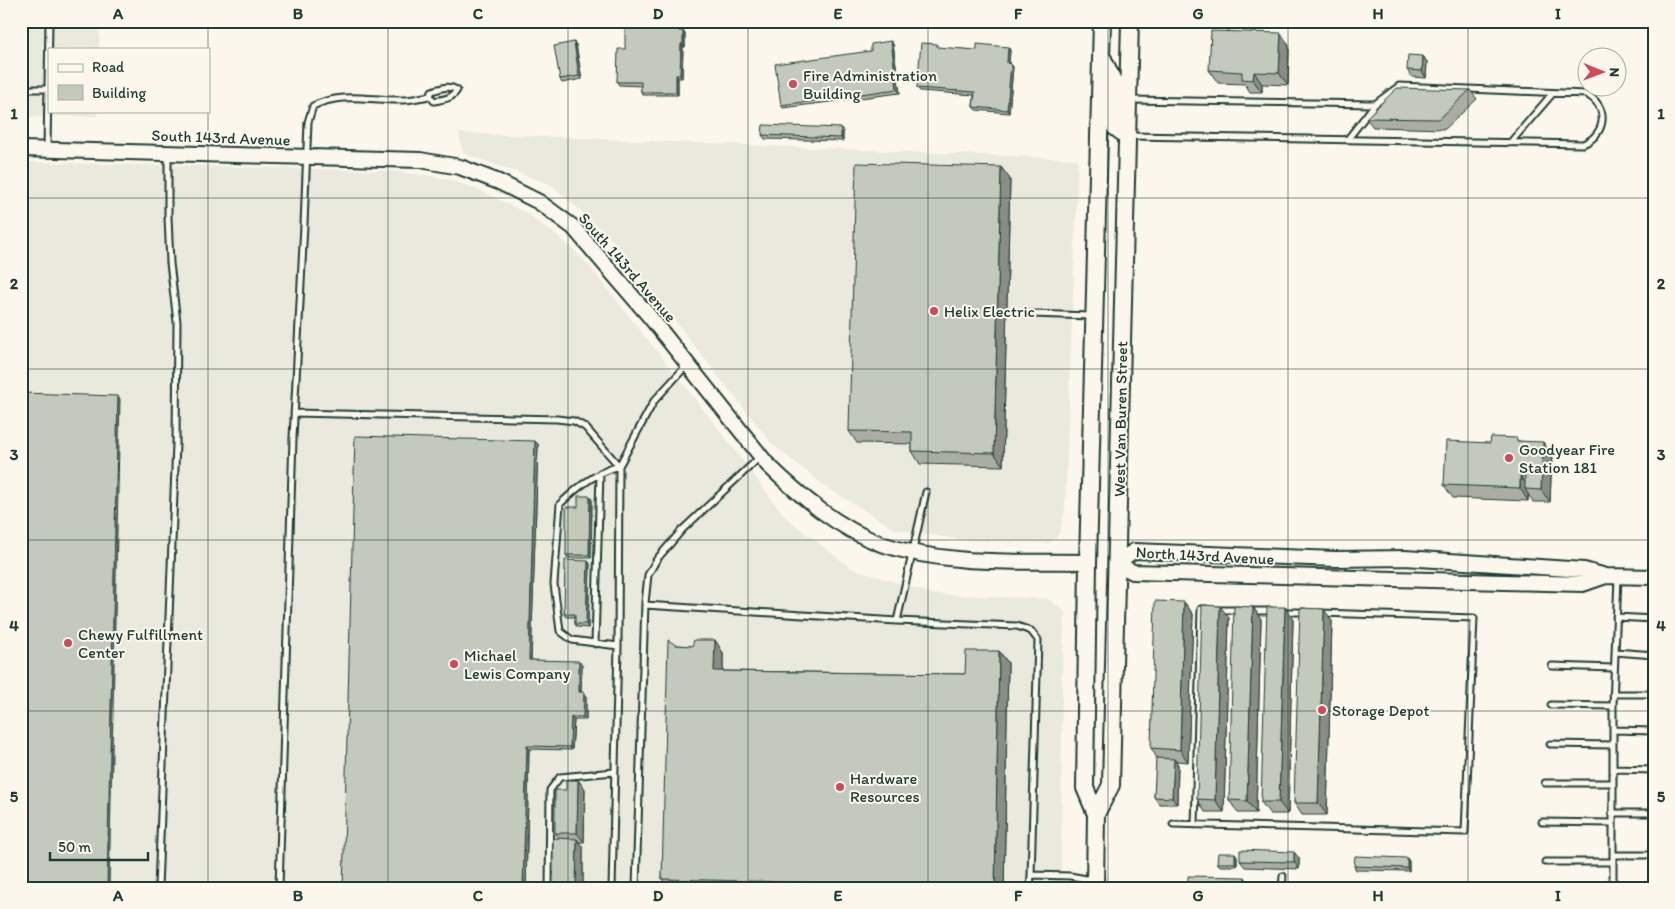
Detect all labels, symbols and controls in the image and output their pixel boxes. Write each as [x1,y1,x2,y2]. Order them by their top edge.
text: A [112,4,124,23]
text: B [293,4,304,23]
text: C [473,4,484,23]
text: D [653,4,664,23]
text: E [834,4,843,23]
text: F [1014,4,1023,23]
text: G [1192,4,1204,23]
text: H [1372,4,1384,23]
text: I [1555,4,1561,23]
legend [48,48,210,112]
north arrow [1578,48,1628,98]
text: Road [92,58,125,76]
place label: Fire Administration Building [803,66,937,103]
text: N [1606,67,1623,77]
marker: Fire Administration Building [787,78,799,90]
text: Building [92,84,146,102]
text: 1 [10,104,18,123]
text: 1 [1657,104,1665,123]
street label: South 143rd Avenue [151,126,291,149]
street label: South 143rd Avenue [575,209,681,326]
text: 2 [10,274,19,293]
text: 2 [1657,274,1666,293]
place label: Helix Electric [944,302,1035,321]
marker: Helix Electric [928,305,940,317]
street label: West Van Buren Street [1110,341,1131,497]
place label: Goodyear Fire Station 181 [1519,440,1615,477]
text: 3 [10,445,19,464]
text: 3 [1657,445,1666,464]
marker: Goodyear Fire Station 181 [1503,452,1515,464]
street label: North 143rd Avenue [1135,542,1275,569]
text: 4 [9,616,19,635]
text: 4 [1656,616,1666,635]
place label: Chewy Fulfillment Center [78,625,203,662]
marker: Chewy Fulfillment Center [62,637,74,649]
place label: Michael Lewis Company [464,646,571,683]
marker: Michael Lewis Company [448,658,460,670]
place label: Storage Depot [1332,701,1429,720]
marker: Storage Depot [1316,704,1328,716]
place label: Hardware Resources [850,769,920,806]
marker: Hardware Resources [834,781,846,793]
text: 5 [10,787,19,806]
text: 5 [1657,787,1666,806]
scale bar [50,829,148,861]
text: 50 m [58,838,91,856]
text: A [112,886,124,905]
text: B [293,886,304,905]
text: C [473,886,484,905]
text: D [653,886,664,905]
text: E [834,886,843,905]
text: F [1014,886,1023,905]
text: G [1192,886,1204,905]
text: H [1372,886,1384,905]
text: I [1555,886,1561,905]

